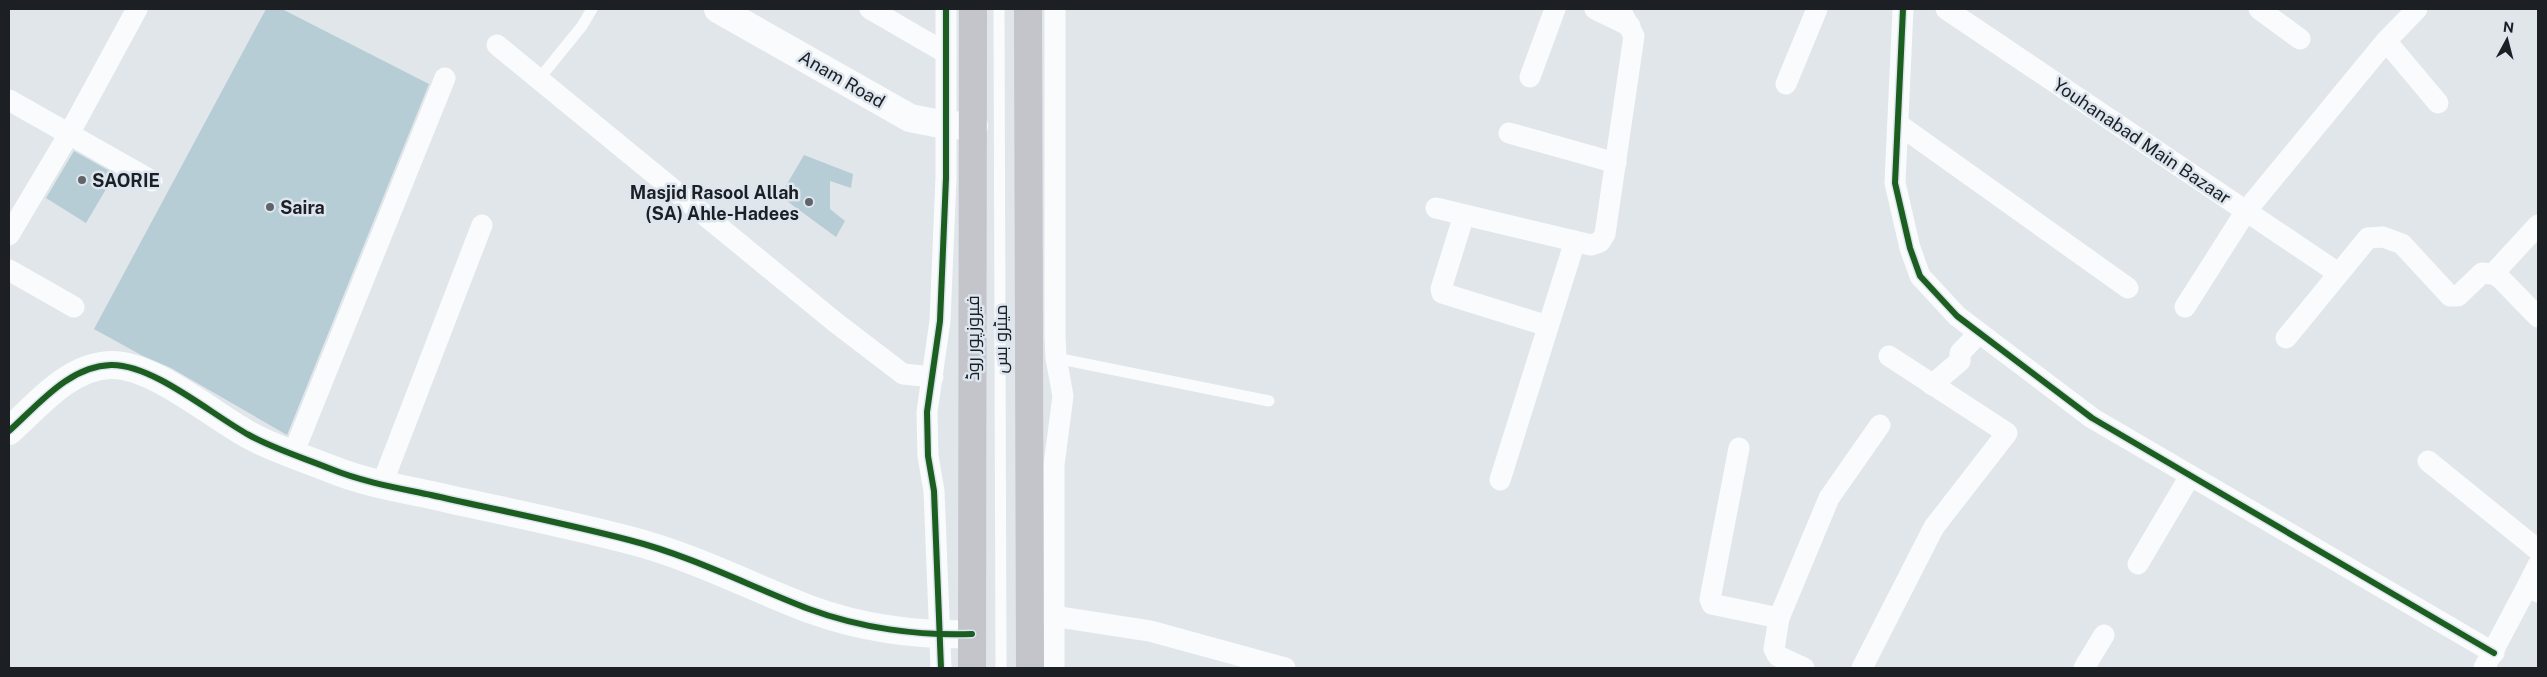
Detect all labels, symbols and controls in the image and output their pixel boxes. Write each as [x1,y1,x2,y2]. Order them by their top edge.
north arrow [2482,15,2532,65]
text: N [2502,18,2515,36]
street label: Anam Road [795,46,889,112]
street label: Youhanabad Main Bazaar [2049,74,2235,208]
place label: SAORIE [92,170,160,191]
marker: SAORIE [76,174,88,186]
place label: Masjid Rasool Allah (SA) Ahle-Hadees [630,182,799,224]
marker: Masjid Rasool Allah (SA) Ahle-Hadees [803,196,815,208]
place label: Saira [280,197,325,218]
marker: Saira [264,201,276,213]
street label: فیروزپور روڈ [962,295,985,381]
street label: میٹرو بس [990,305,1012,373]

